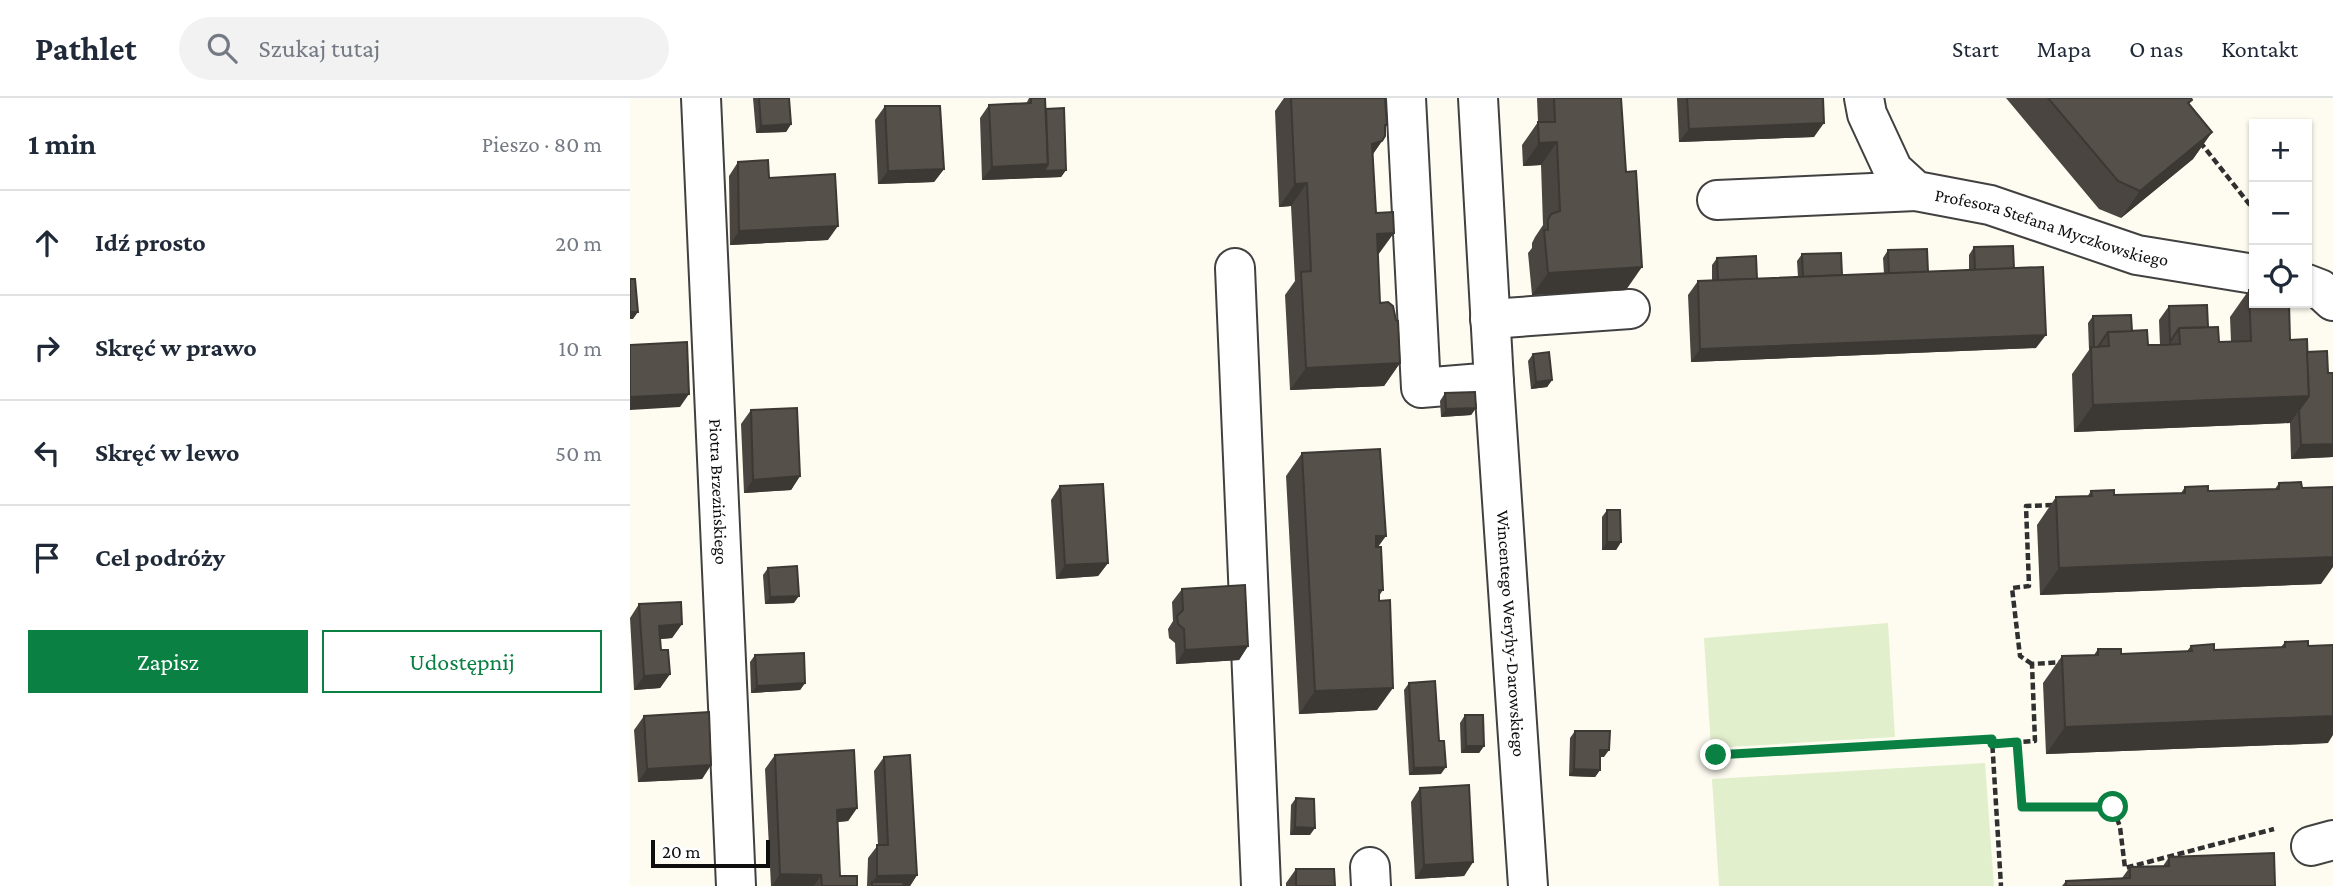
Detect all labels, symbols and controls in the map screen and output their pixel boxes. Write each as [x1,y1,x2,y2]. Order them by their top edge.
search box [179,17,669,80]
icon: search [203,29,241,67]
text: Pathlet [35,30,137,67]
text: Szukaj tutaj [259,34,380,63]
text: Start [1952,35,1999,62]
text: Mapa [2037,35,2091,62]
text: O nas [2129,35,2183,62]
text: Kontakt [2221,35,2298,62]
map controls [2249,119,2312,308]
button: + [2249,119,2312,182]
text: 1 min [28,127,96,160]
text: Pieszo · 80 m [482,131,602,157]
button: − [2249,182,2312,245]
street label: Profesora Stefana Myczkowskiego [1933,185,2170,270]
icon: ahead [28,224,66,262]
text: Idź prosto [95,228,206,257]
text: 20 m [555,230,602,256]
button: locate [2249,245,2312,308]
icon: right [28,329,66,367]
text: Skręć w prawo [95,333,257,362]
text: 10 m [559,335,602,361]
street label: Piotra Brzezińskiego [705,418,732,565]
icon: left [28,434,66,472]
text: Skręć w lewo [95,438,240,467]
text: 50 m [555,440,602,466]
street label: Wincentego Weryhy-Darowskiego [1493,509,1529,758]
icon: arrive [28,539,66,577]
text: Cel podróży [95,543,225,572]
button: Zapisz [28,630,308,693]
button: Udostępnij [322,630,602,693]
route end [1700,739,1731,770]
route start [2097,791,2128,822]
scale bar [651,837,770,869]
text: 20 m [662,841,701,862]

